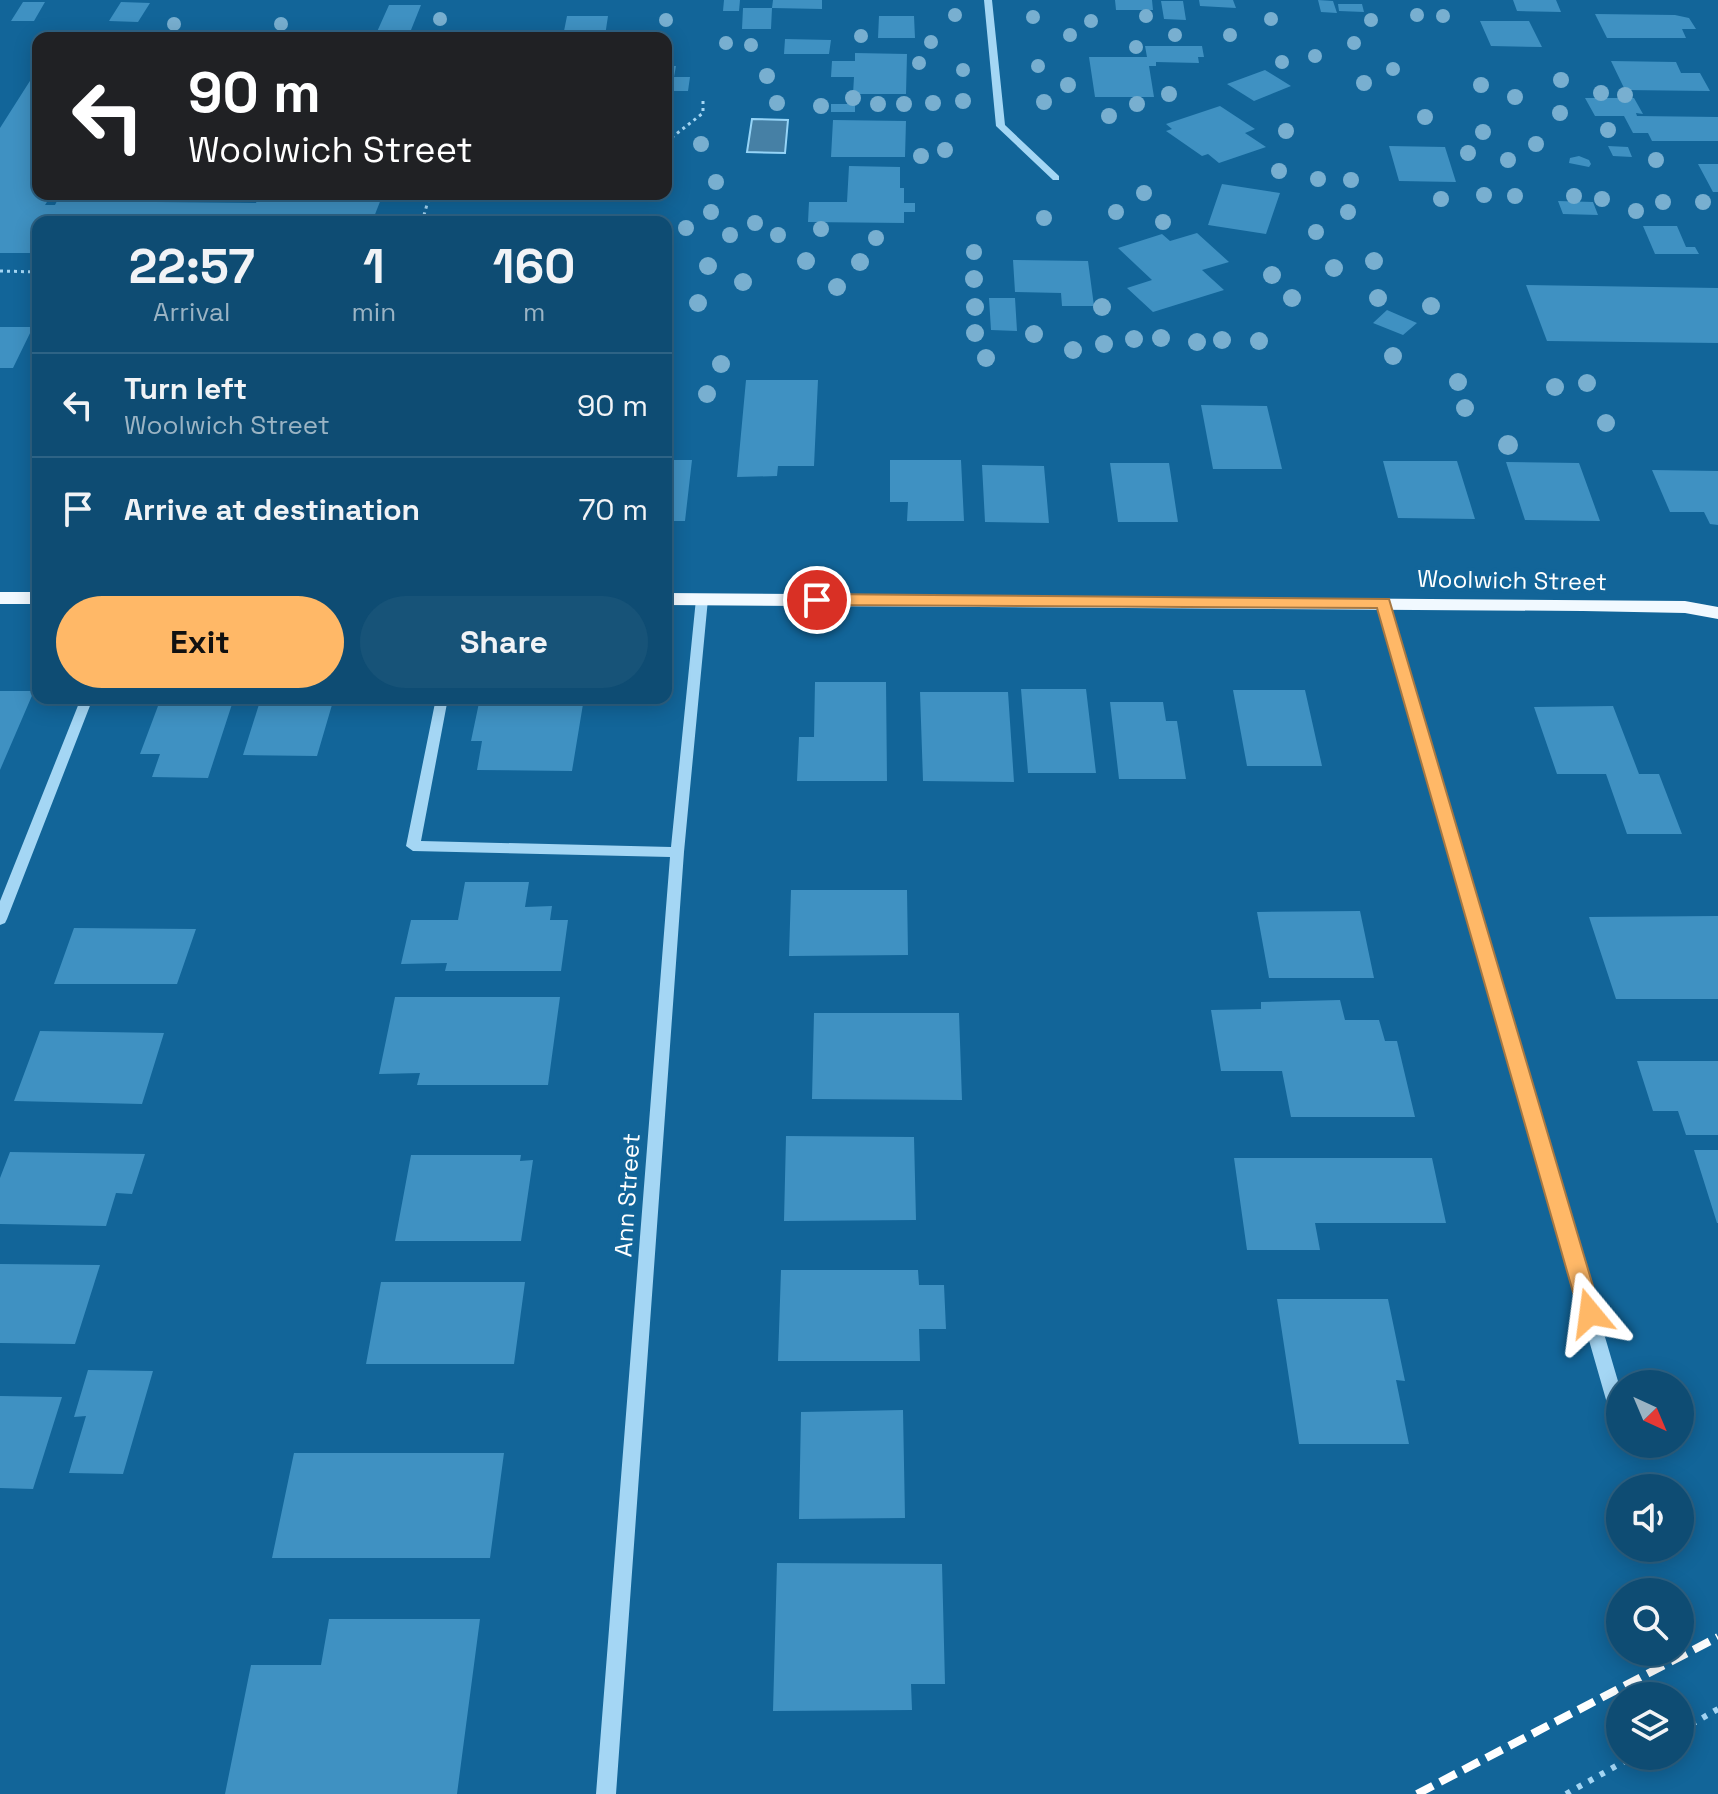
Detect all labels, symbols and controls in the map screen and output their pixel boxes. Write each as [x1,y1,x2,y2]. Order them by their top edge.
text: 90 m [188,57,321,128]
icon: left [56,64,160,168]
text: Woolwich Street [188,127,473,173]
text: 22:57 [129,236,255,297]
text: 1 [363,236,385,297]
text: 160 [493,236,575,297]
text: Arrival [153,295,230,329]
text: min [352,295,396,329]
text: m [523,295,545,329]
text: Turn left [124,369,247,408]
icon: left [56,383,100,427]
text: 90 m [577,386,648,425]
text: Woolwich Street [124,408,330,442]
icon: arrive [56,487,100,531]
text: Arrive at destination [124,490,420,529]
text: 70 m [579,490,648,529]
street label: Woolwich Street [1417,563,1607,597]
pin [783,566,851,634]
icon: arrive [795,578,839,622]
button: Exit [56,596,344,688]
button: Share [360,596,648,688]
street label: Ann Street [607,1132,647,1258]
position arrow [1548,1271,1632,1355]
north arrow [1606,1370,1694,1458]
map controls [1606,1370,1694,1770]
button: sound [1606,1474,1694,1562]
button: search [1606,1578,1694,1666]
button: layers [1606,1682,1694,1770]

